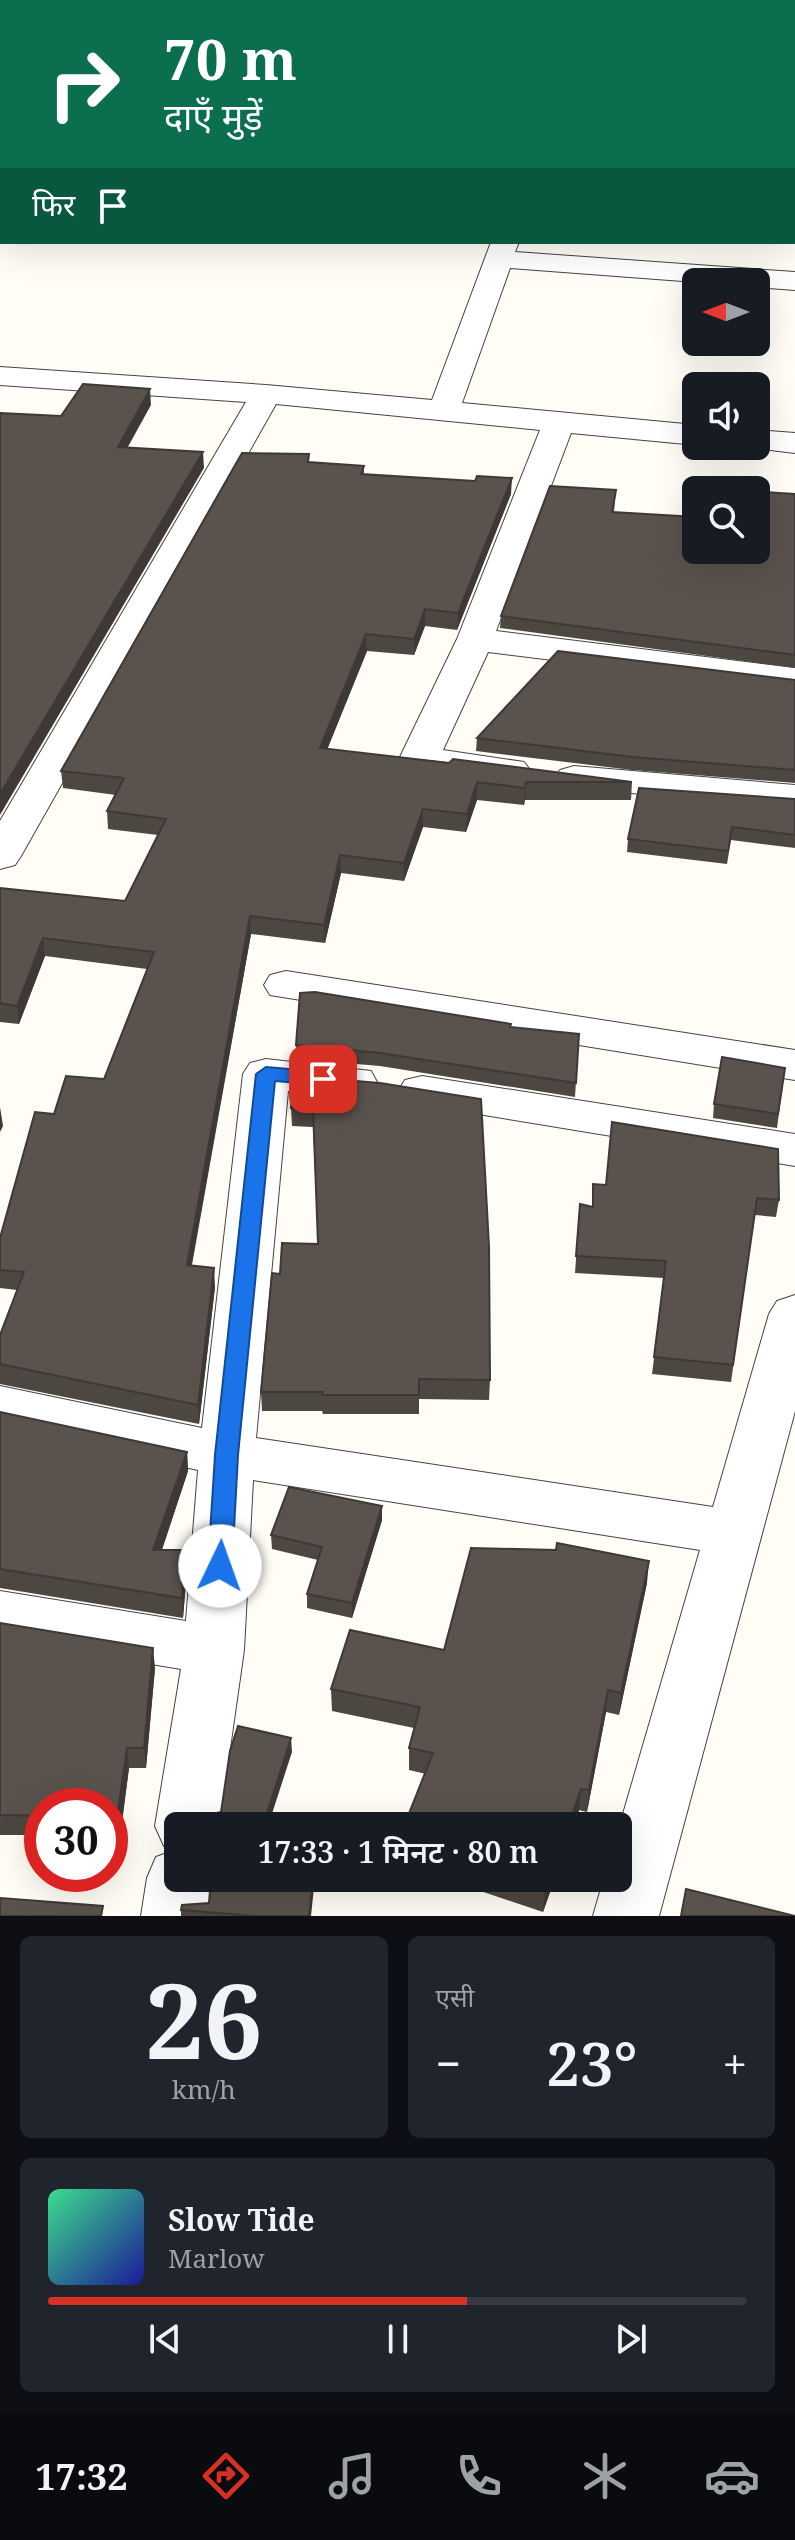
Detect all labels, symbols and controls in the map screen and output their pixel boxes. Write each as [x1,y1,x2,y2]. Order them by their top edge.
text: 70 m [164,20,297,96]
icon: right [32,32,136,136]
text: दाएँ मुड़ें [164,92,263,141]
text: फिर [32,184,75,225]
icon: arrive [91,184,135,228]
north arrow [682,268,770,356]
map controls [682,268,770,564]
button: sound [682,372,770,460]
button: search [682,476,770,564]
pin [289,1045,357,1113]
icon: arrive [301,1057,345,1101]
position arrow [178,1524,262,1608]
speed limit sign: 30 [24,1788,128,1892]
text: 17:33 · 1 मिनट · 80 m [258,1831,538,1872]
text: 26 [145,1948,263,2089]
text: एसी [436,1979,474,2015]
text: 23° [546,2022,637,2104]
text: − [436,2033,461,2093]
text: + [722,2033,747,2093]
text: km/h [172,2071,236,2107]
text: Slow Tide [168,2199,315,2240]
text: Marlow [168,2240,265,2276]
icon: previous [143,2317,187,2361]
icon: pause [376,2317,420,2361]
icon: next [609,2317,653,2361]
icon: directions [198,2448,254,2504]
icon: music [324,2448,380,2504]
icon: phone [451,2448,507,2504]
icon: climate [577,2448,633,2504]
icon: car [704,2448,760,2504]
text: 17:32 [35,2452,128,2501]

